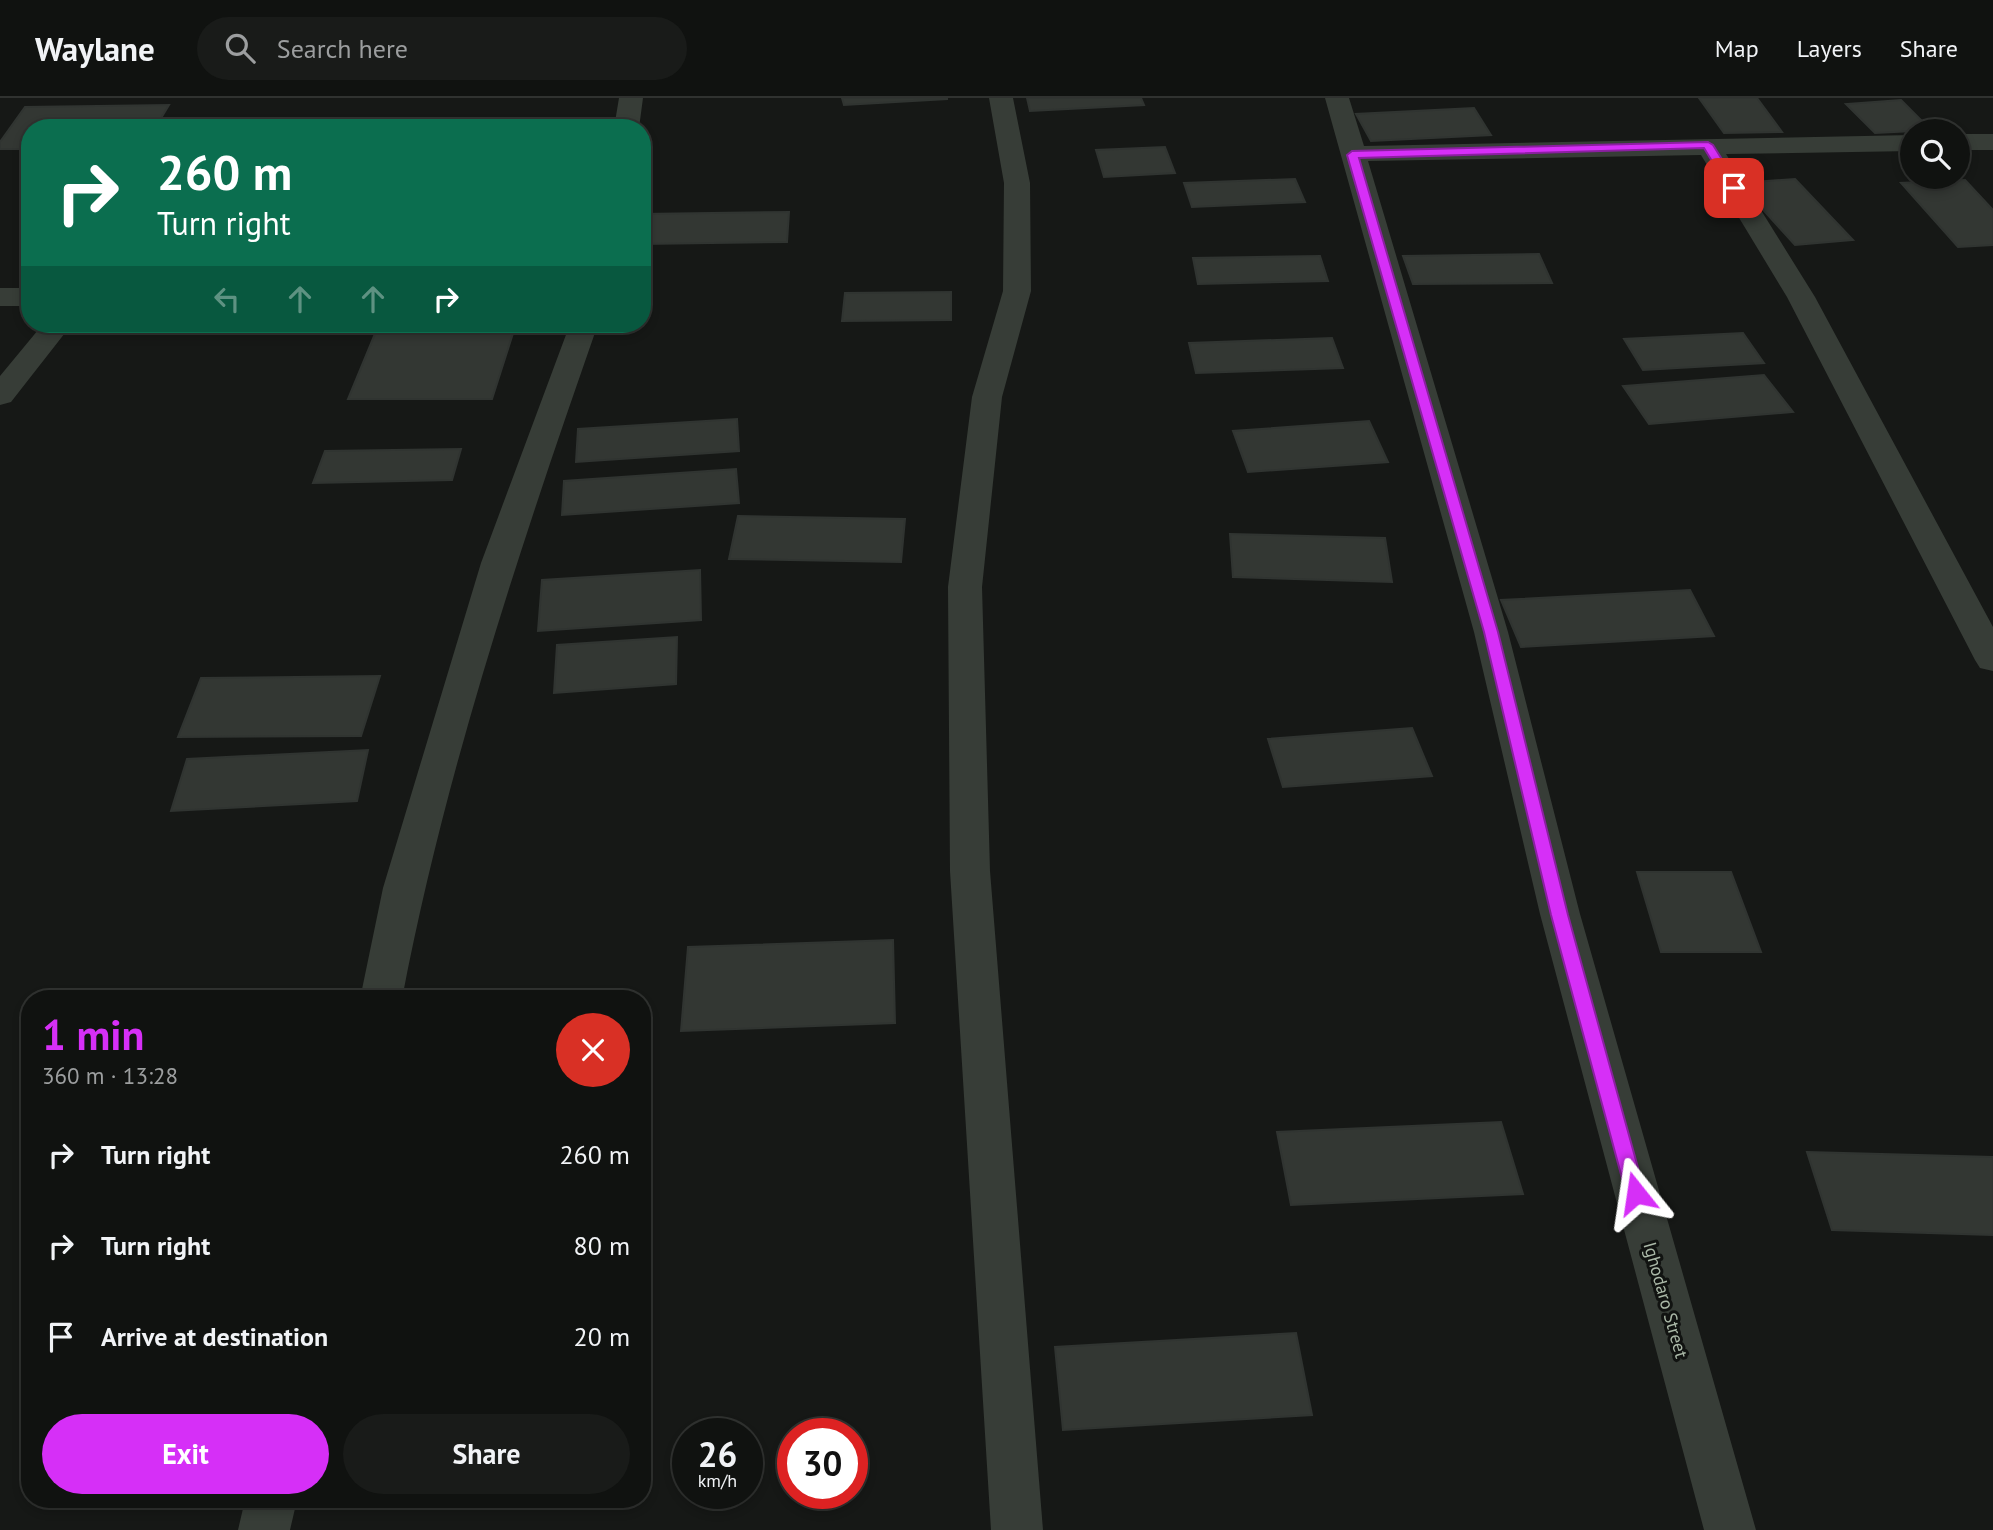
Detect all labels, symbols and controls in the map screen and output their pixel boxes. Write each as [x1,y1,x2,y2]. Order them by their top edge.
search box [197,17,687,80]
text: Waylane [35,27,155,70]
icon: search [221,29,259,67]
text: Search here [277,32,408,65]
text: Map [1715,33,1759,64]
text: Layers [1797,33,1862,64]
text: Share [1900,33,1958,64]
map controls [1900,119,1970,189]
button: search [1900,119,1970,189]
text: 260 m [157,140,292,204]
icon: right [42,147,133,238]
pin [1704,158,1764,218]
icon: arrive [1715,169,1753,207]
text: Turn right [157,202,291,244]
icon: left [208,280,246,318]
icon: ahead [281,280,319,318]
icon: ahead [354,280,392,318]
icon: right [427,280,465,318]
text: 1 min [42,1007,144,1062]
button: close [556,1013,630,1087]
text: 360 m · 13:28 [42,1061,178,1090]
icon: right [42,1136,80,1174]
text: Turn right [101,1138,210,1171]
text: 260 m [559,1138,630,1171]
position arrow [1599,1156,1673,1230]
icon: right [42,1227,80,1265]
text: Turn right [101,1229,210,1262]
text: 80 m [574,1229,630,1262]
street label: Ighodaro Street [1638,1239,1694,1361]
icon: arrive [42,1318,80,1356]
text: Arrive at destination [101,1320,328,1353]
text: 20 m [574,1320,630,1353]
button: Exit [42,1414,329,1494]
button: Share [343,1414,630,1494]
speed limit sign: 30 [777,1418,868,1509]
text: 26 [698,1431,737,1477]
text: km/h [698,1469,737,1492]

